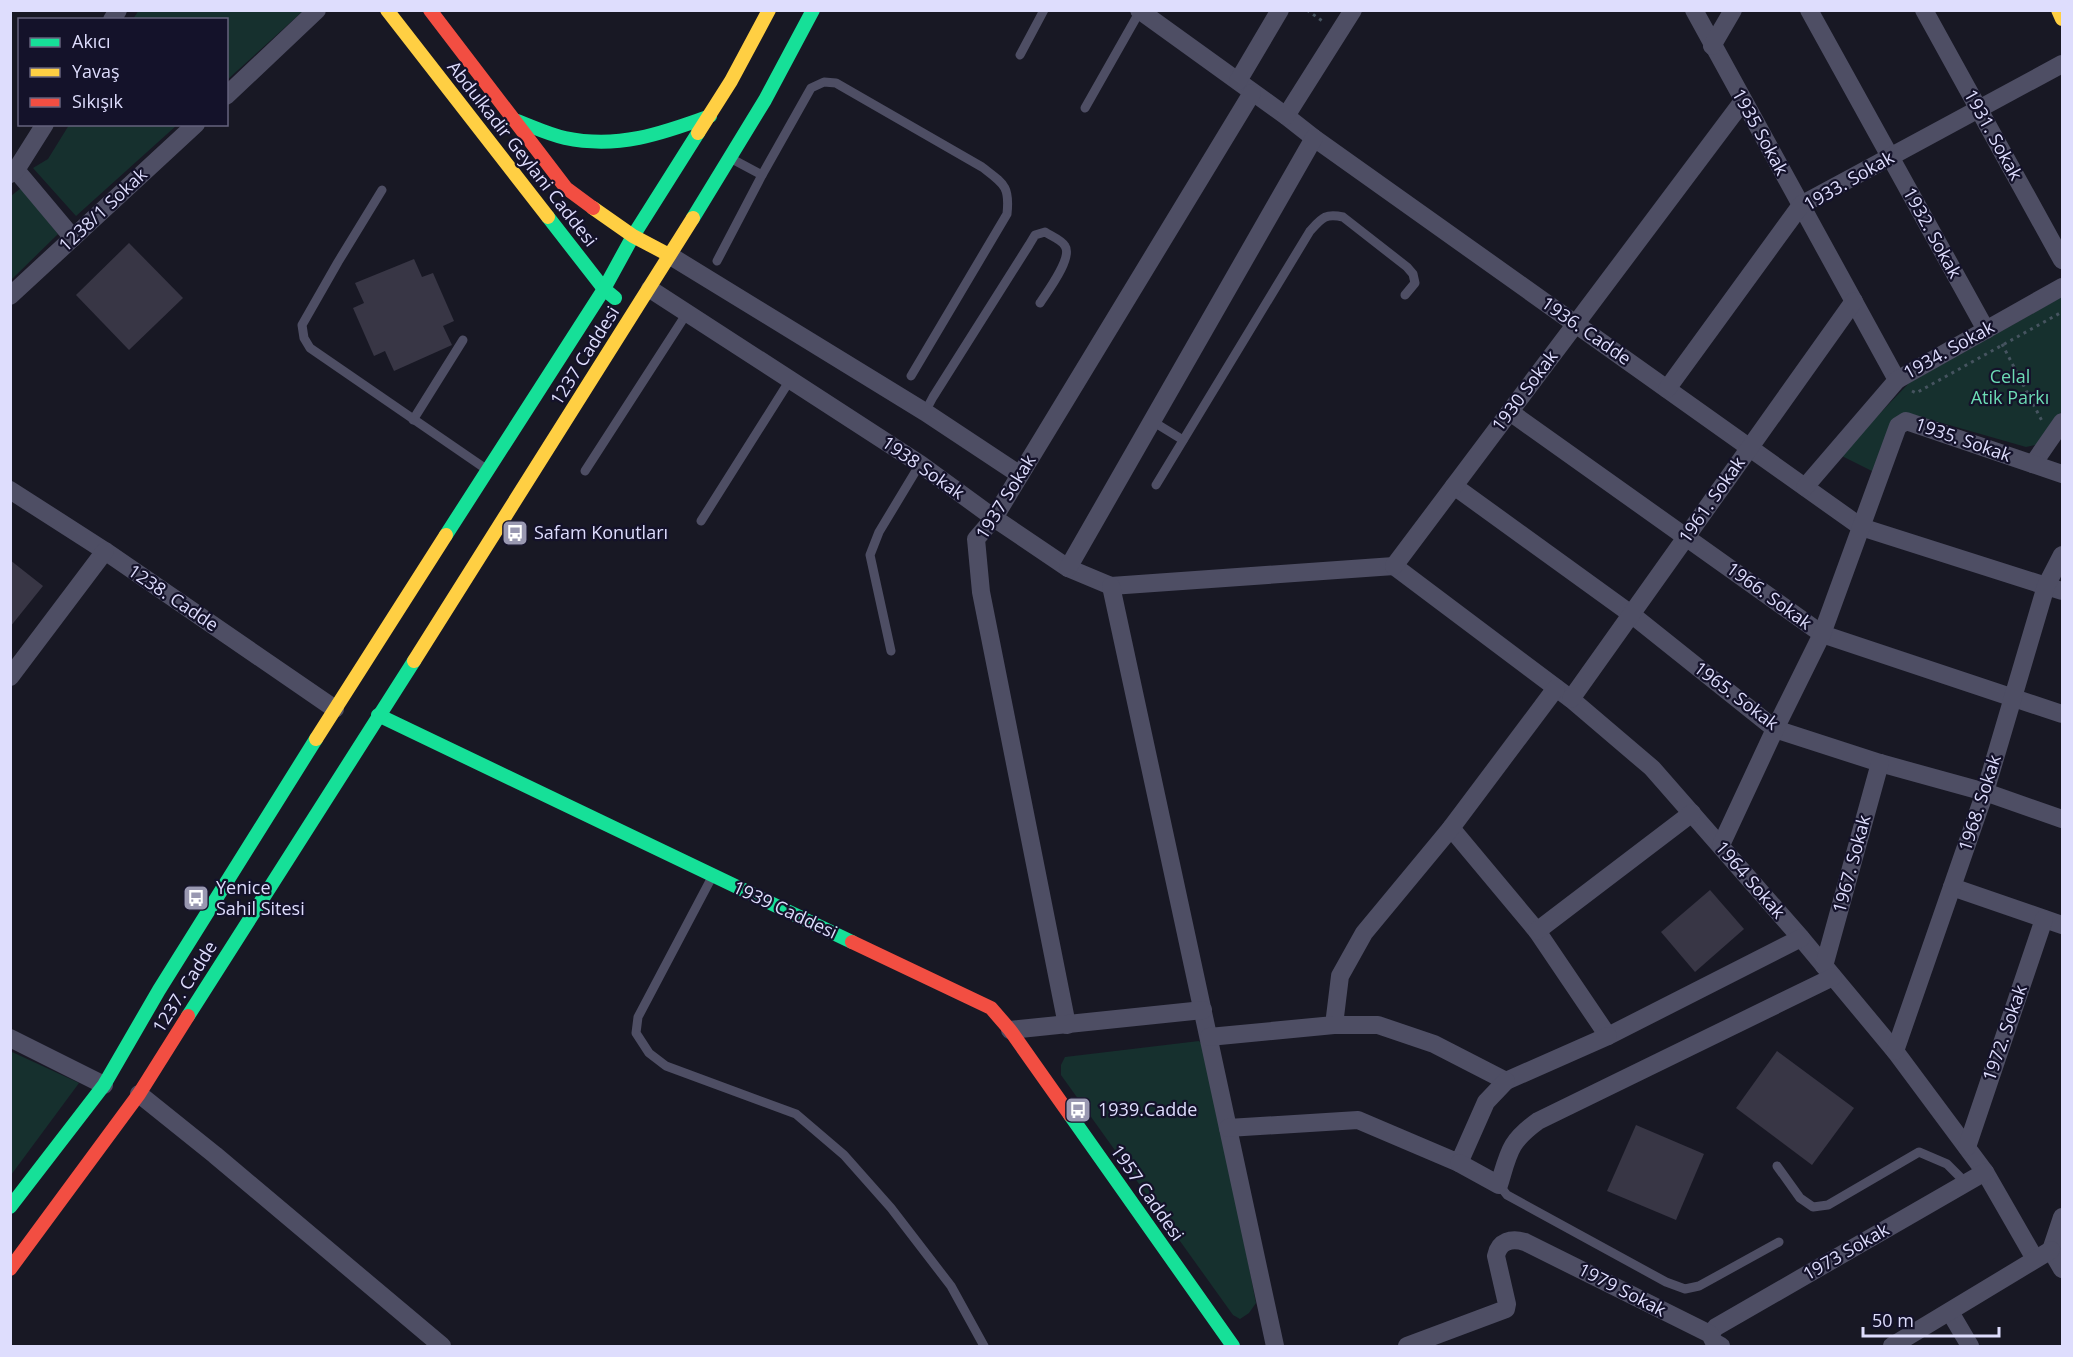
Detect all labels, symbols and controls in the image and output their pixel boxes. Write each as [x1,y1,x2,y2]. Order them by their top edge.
legend [18,18,228,126]
text: Akıcı [72,29,111,53]
street label: Abdulkadir Geylani Caddesi [443,56,603,251]
text: Yavaş [72,59,120,83]
street label: 1935 Sokak [1727,84,1795,180]
street label: 1931. Sokak [1959,85,2029,185]
text: Sıkışık [72,89,124,113]
street label: 1933. Sokak [1799,144,1898,216]
street label: 1238/1 Sokak [53,162,152,256]
street label: 1932. Sokak [1898,183,1968,283]
street label: 1936. Cadde [1537,291,1636,370]
street label: 1237 Caddesi [544,301,624,410]
street label: 1934. Sokak [1899,314,1999,384]
street label: 1930 Sokak [1486,345,1563,436]
park label: Celal Atik Parkı [1971,364,2049,409]
street label: 1935. Sokak [1912,411,2015,467]
street label: 1938 Sokak [878,430,970,505]
street label: 1937 Sokak [970,449,1041,543]
street label: 1961. Sokak [1673,451,1750,547]
bus stop icon: Safam Konutları [500,518,530,548]
place label: Safam Konutları [534,520,668,544]
street label: 1966. Sokak [1722,556,1818,635]
street label: 1238. Cadde [124,558,223,636]
street label: 1965. Sokak [1689,655,1784,735]
street label: 1968. Sokak [1952,751,2006,854]
street label: 1967. Sokak [1826,812,1876,915]
street label: 1964 Sokak [1710,835,1791,924]
street label: 1939 Caddesi [729,874,841,944]
place label: Yenice Sahil Sitesi [216,875,305,920]
bus stop icon: Yenice Sahil Sitesi [181,883,211,913]
street label: 1237. Cadde [146,936,222,1037]
street label: 1972. Sokak [1976,981,2032,1084]
bus stop icon: 1939.Cadde [1063,1095,1093,1125]
place label: 1939.Cadde [1098,1097,1197,1121]
street label: 1957 Caddesi [1106,1139,1190,1245]
street label: 1973 Sokak [1798,1217,1893,1285]
street label: 1979 Sokak [1574,1257,1671,1322]
scale bar [1863,1300,2000,1338]
text: 50 m [1872,1308,1914,1332]

